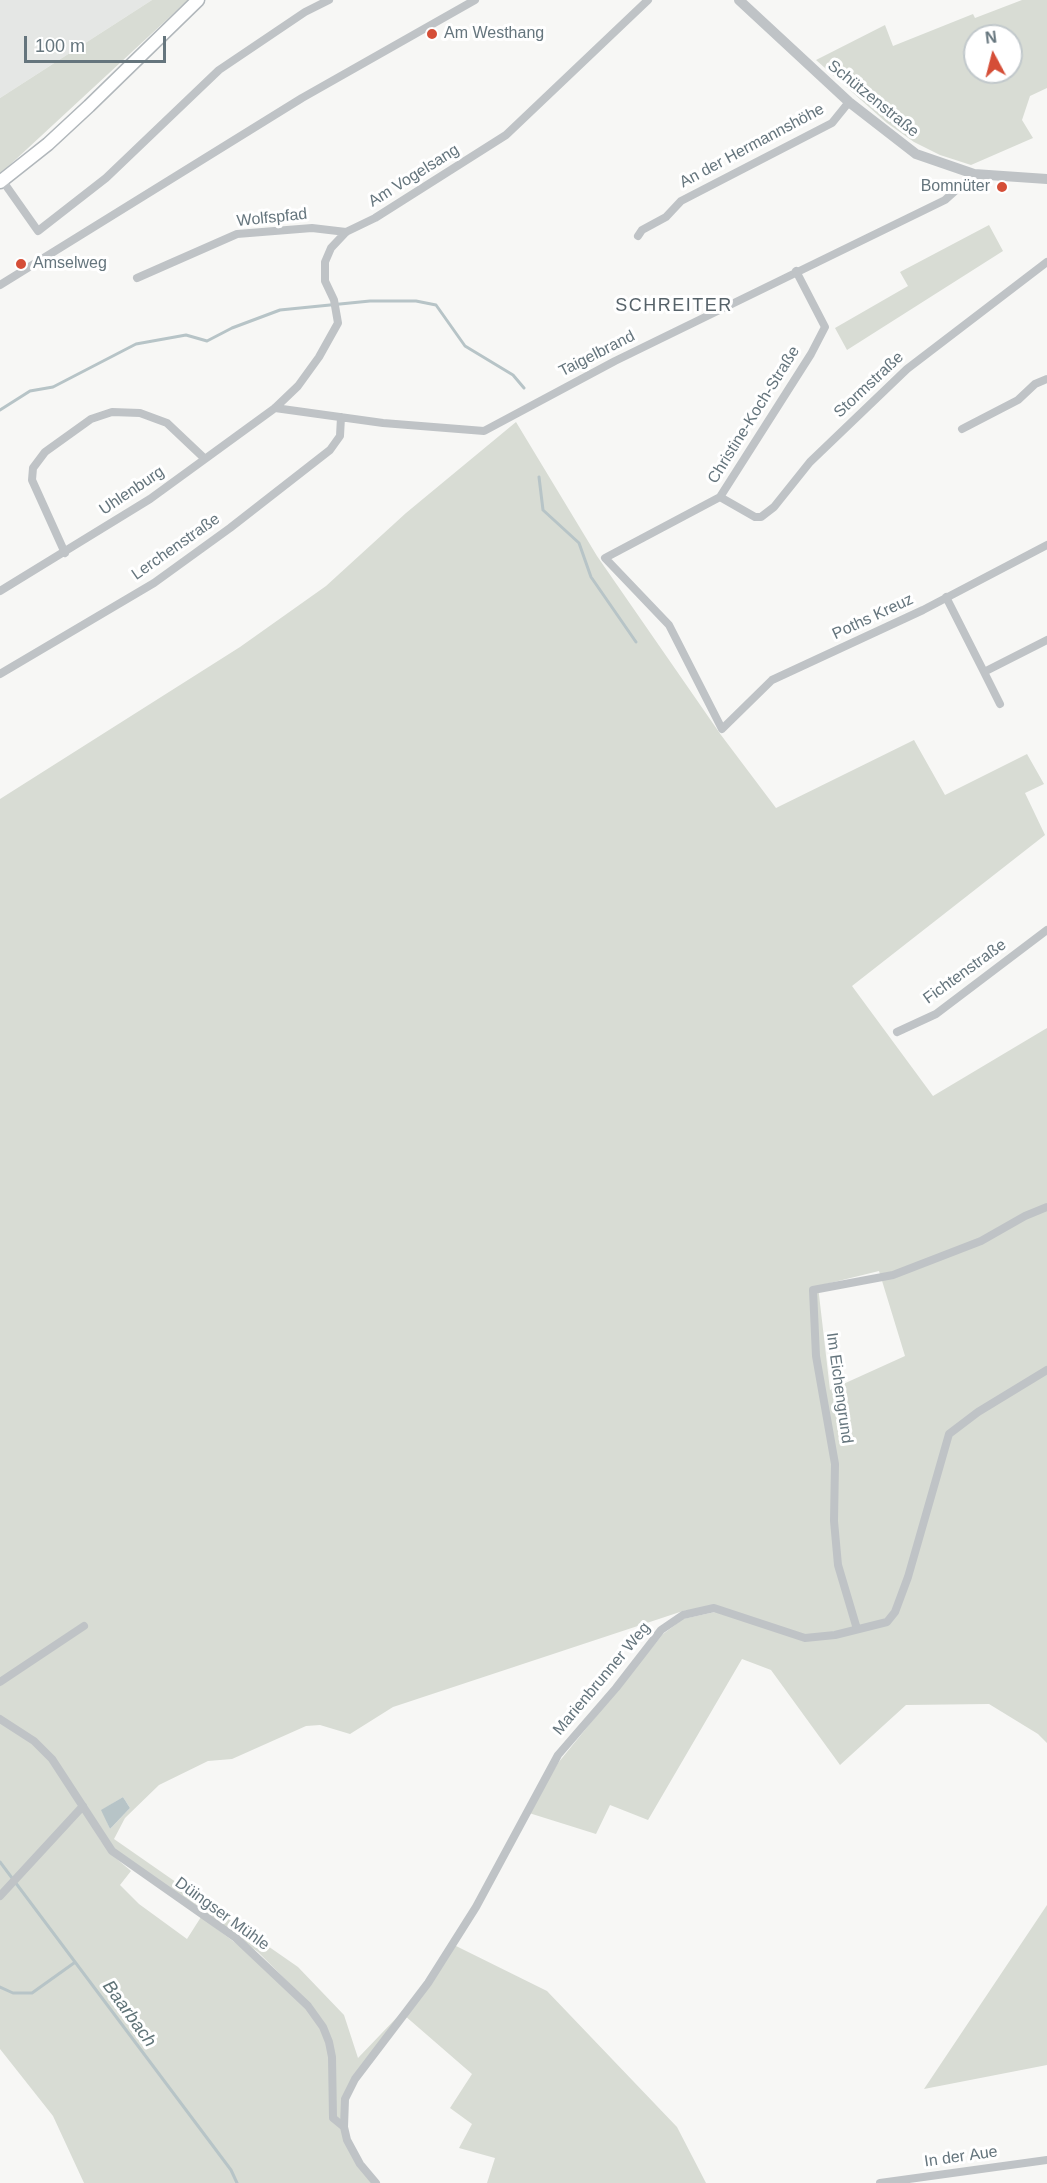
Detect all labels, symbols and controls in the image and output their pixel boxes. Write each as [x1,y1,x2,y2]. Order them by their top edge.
scale bar [27,24,170,62]
place label: Am Westhang [444,24,544,44]
north arrow [963,24,1023,84]
marker: Am Westhang [425,27,439,41]
text: N [984,28,998,47]
text: 100 m [35,36,85,56]
street label: Schützenstraße [823,56,923,142]
street label: An der Hermannshöhe [676,100,828,192]
street label: Am Vogelsang [365,141,463,211]
place label: Bomnüter [921,177,990,197]
marker: Bomnüter [995,180,1009,194]
street label: Wolfspfad [236,205,308,231]
place label: Amselweg [33,254,107,274]
marker: Amselweg [14,257,28,271]
district label: SCHREITER [615,295,733,317]
street label: Taigelbrand [556,327,638,381]
street label: Christine-Koch-Straße [704,343,804,487]
street label: Stormstraße [830,348,908,422]
street label: Uhlenburg [96,462,168,520]
street label: Lerchenstraße [128,510,224,584]
street label: Poths Kreuz [829,590,917,644]
street label: Fichtenstraße [920,935,1010,1009]
street label: Im Eichengrund [822,1331,856,1445]
street label: Marienbrunner Weg [549,1619,655,1739]
street label: Düingser Mühle [171,1873,273,1955]
water label: Baarbach [98,1976,160,2052]
street label: In der Aue [923,2142,999,2172]

